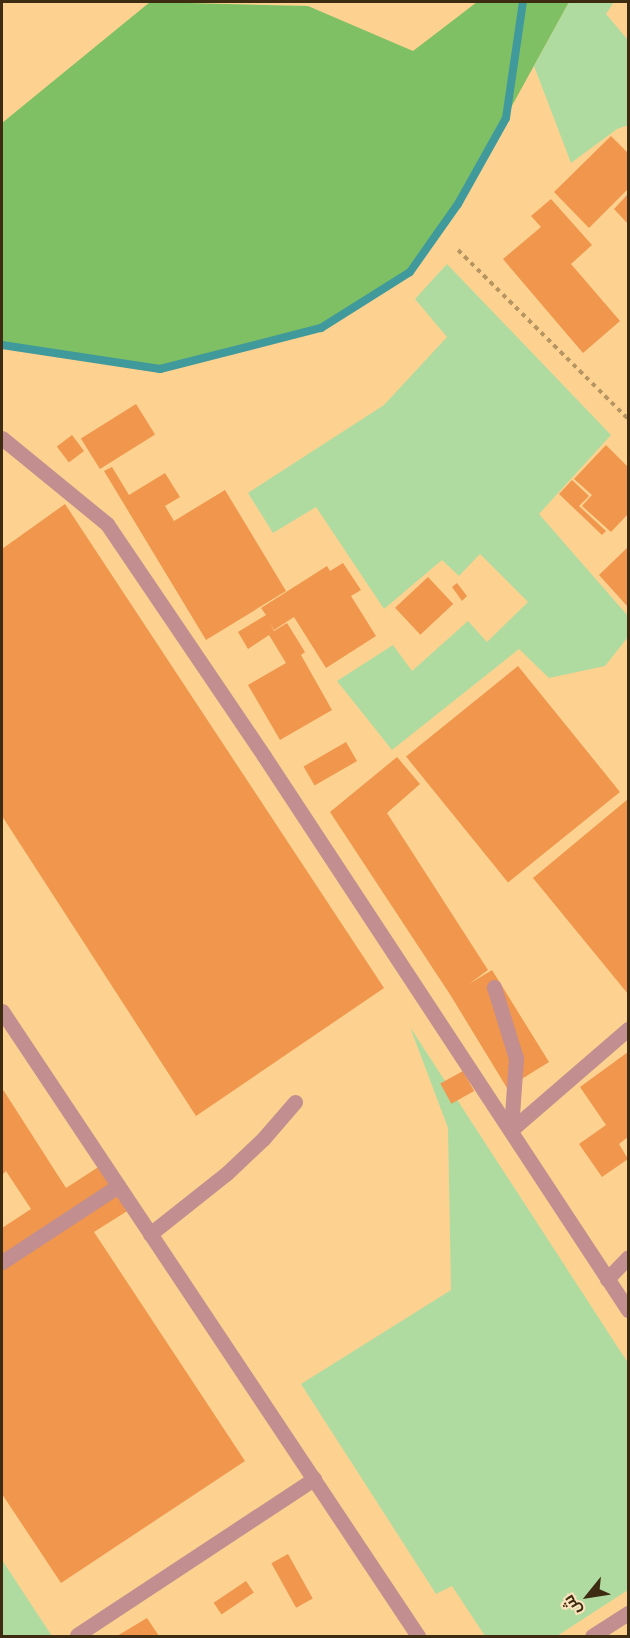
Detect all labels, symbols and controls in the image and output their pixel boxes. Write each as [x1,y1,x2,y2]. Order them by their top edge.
north arrow [558,1566,618,1626]
text: ش [559,1592,585,1619]

